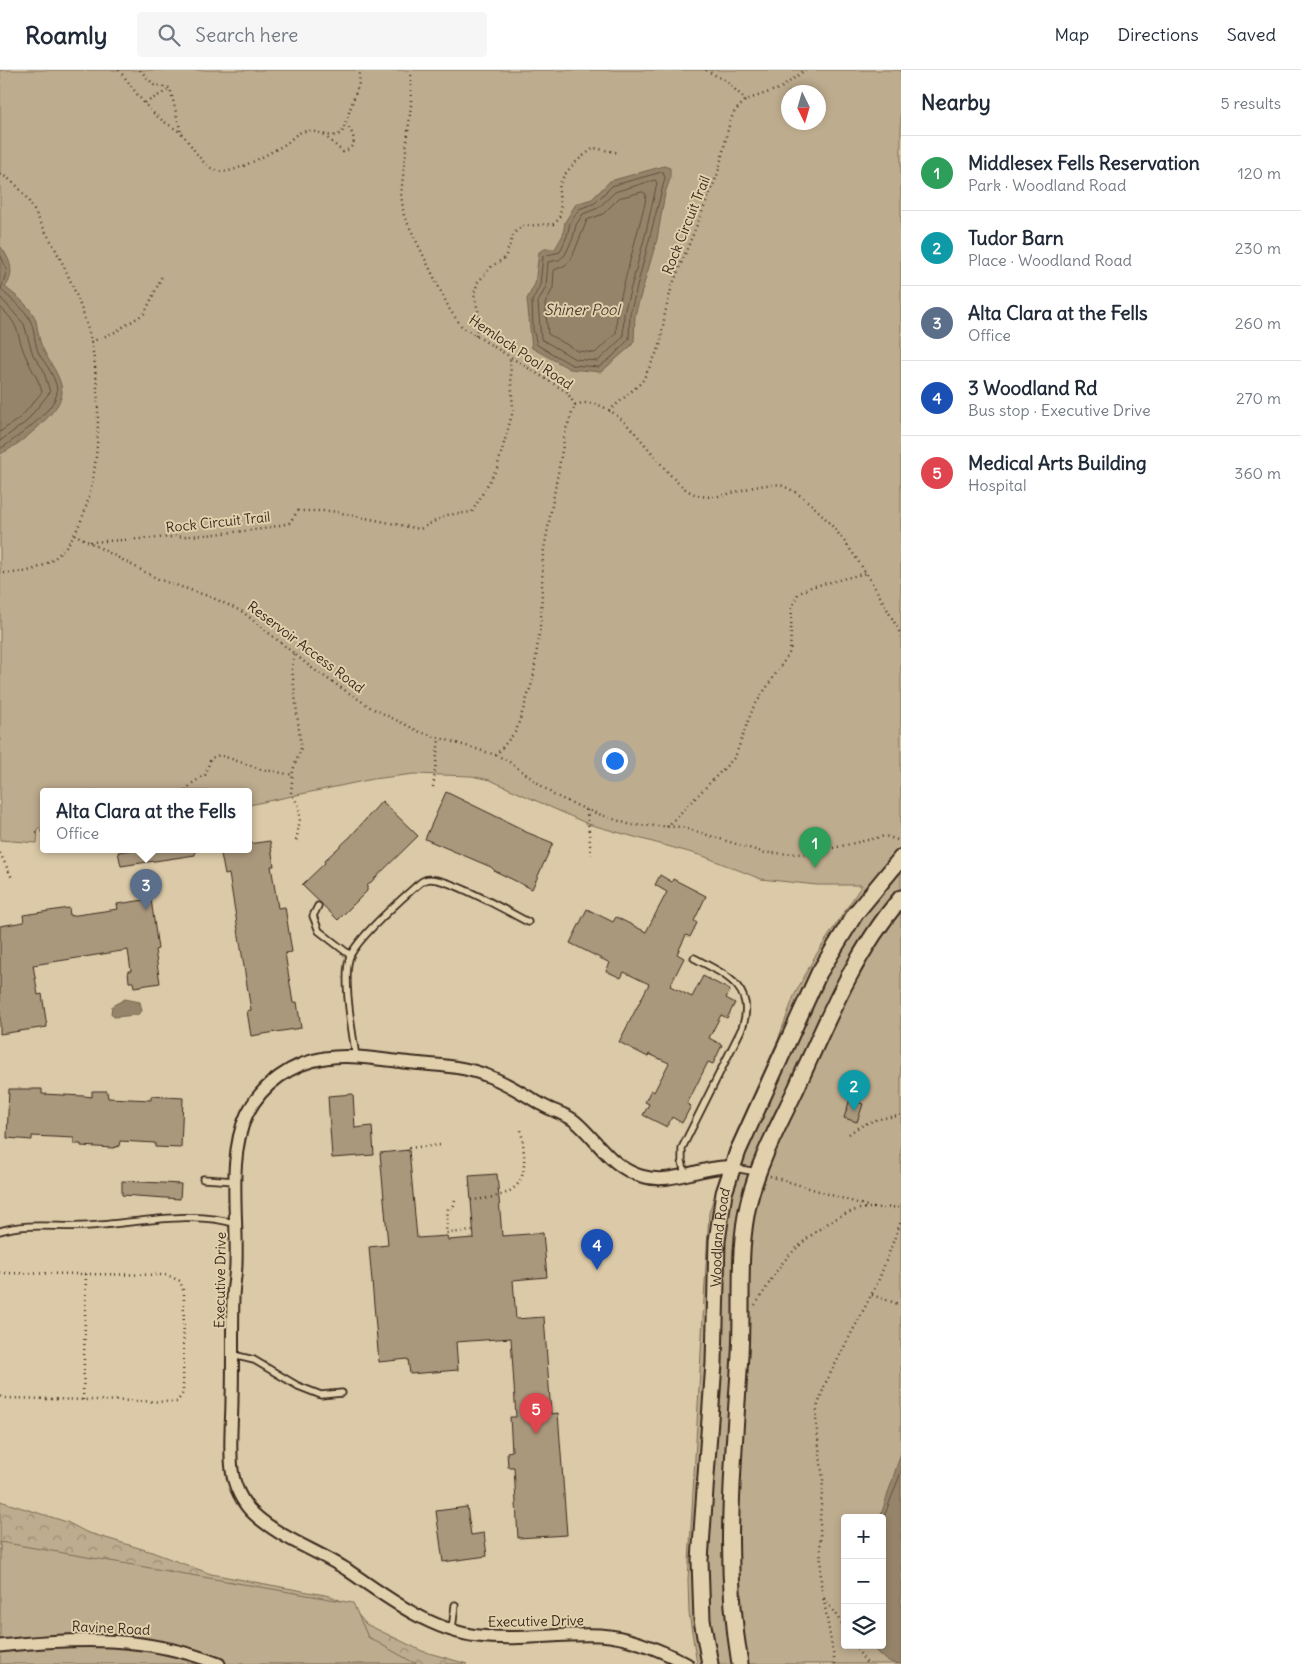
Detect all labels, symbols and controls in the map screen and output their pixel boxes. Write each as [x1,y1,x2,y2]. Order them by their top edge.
search box [137,12,487,57]
text: Roamly [25,20,107,50]
icon: search [155,21,183,49]
text: Search here [195,23,298,47]
text: Map [1054,23,1089,46]
text: Directions [1117,23,1199,46]
text: Saved [1227,23,1276,46]
north arrow [781,85,826,130]
text: Nearby [921,89,991,116]
text: 5 results [1220,93,1281,113]
text: Middlesex Fells Reservation [968,151,1200,175]
text: 1 [934,163,940,183]
text: 120 m [1238,163,1281,183]
street label: Rock Circuit Trail [658,173,714,277]
text: Park · Woodland Road [968,175,1126,195]
text: Tudor Barn [968,226,1064,250]
text: 2 [933,238,941,258]
text: 230 m [1235,238,1281,258]
text: Place · Woodland Road [968,250,1132,270]
water label: Shiner Pool [544,300,623,319]
text: Alta Clara at the Fells [968,301,1148,325]
street label: Hemlock Pool Road [466,311,576,393]
text: 3 [932,313,942,333]
text: 260 m [1235,313,1281,333]
text: Office [968,325,1011,345]
text: 3 Woodland Rd [968,376,1097,400]
text: 4 [932,388,942,408]
text: 270 m [1236,388,1281,408]
text: Bus stop · Executive Drive [968,400,1151,420]
text: Medical Arts Building [968,451,1147,475]
text: 5 [932,463,942,483]
text: 360 m [1234,463,1281,483]
text: Hospital [968,475,1027,495]
street label: Rock Circuit Trail [165,508,271,536]
street label: Reservoir Access Road [244,597,368,697]
your location [602,748,628,774]
popup [40,788,252,853]
text: Alta Clara at the Fells [56,799,236,823]
text: Office [56,823,99,843]
pin: 1 [799,827,831,868]
pin: 3 [130,869,162,910]
pin: 2 [838,1070,870,1111]
street label: Woodland Road [707,1185,734,1287]
pin: 4 [581,1229,613,1270]
street label: Executive Drive [210,1232,230,1328]
pin: 5 [520,1393,552,1434]
map controls [841,1514,886,1649]
button: + [841,1514,886,1559]
button: − [841,1559,886,1604]
button: layers [841,1604,886,1649]
street label: Executive Drive [488,1611,584,1631]
street label: Ravine Road [71,1617,151,1639]

